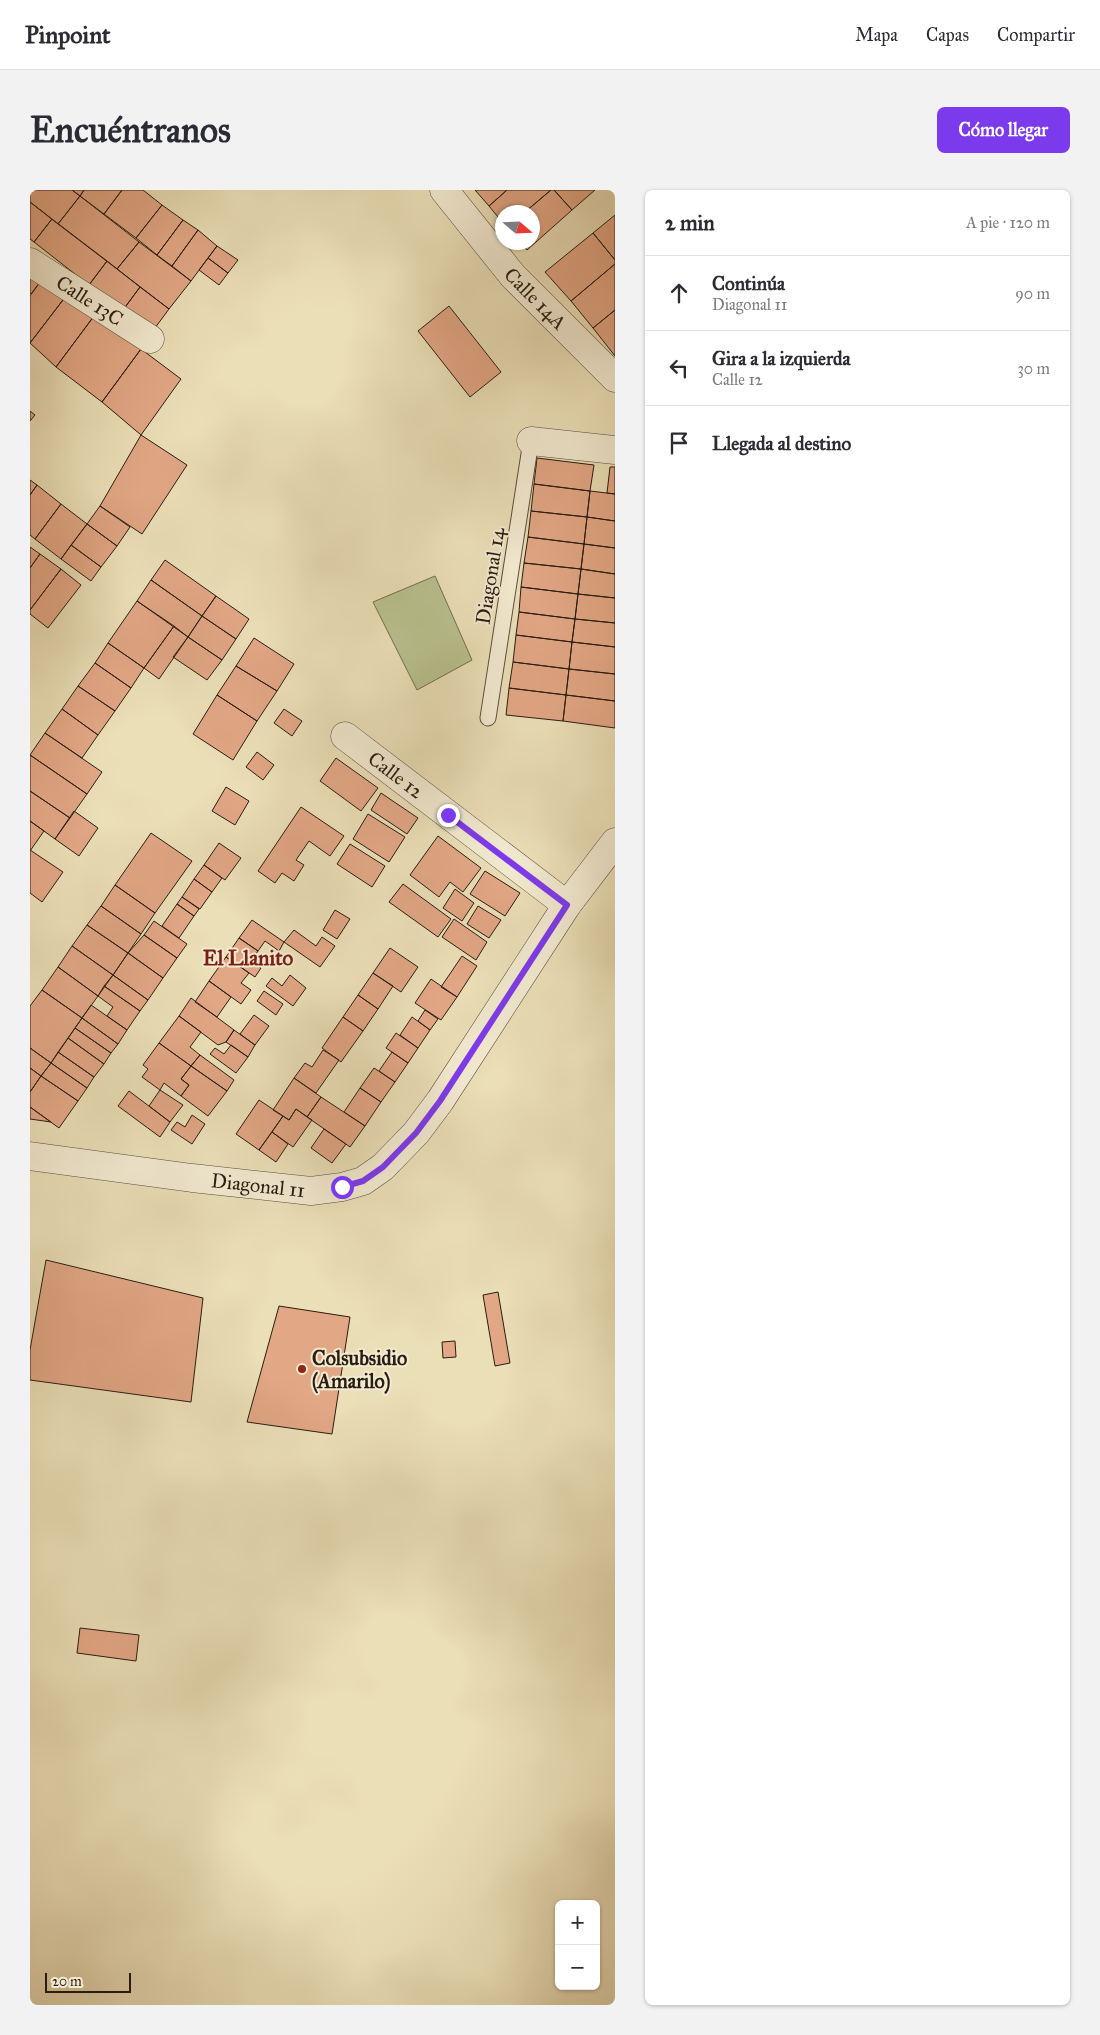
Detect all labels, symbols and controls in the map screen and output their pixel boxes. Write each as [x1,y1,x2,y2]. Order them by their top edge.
text: Pinpoint [25,20,111,50]
text: Mapa [855,24,898,46]
text: Capas [926,24,969,46]
text: Compartir [997,24,1075,46]
button: Cómo llegar [937,107,1070,153]
text: Encuéntranos [30,109,231,152]
north arrow [495,205,540,250]
text: 2 min [665,210,715,236]
text: A pie · 120 m [966,213,1050,232]
street label: Calle 14A [499,263,572,335]
street label: Calle 13C [52,270,128,331]
text: Continúa [712,272,785,295]
icon: ahead [665,279,693,307]
text: 90 m [1015,284,1050,303]
text: Diagonal 11 [712,295,787,314]
text: Gira a la izquierda [712,347,851,370]
icon: left [665,354,693,382]
text: 30 m [1017,359,1050,378]
text: Calle 12 [712,370,763,389]
icon: arrive [665,429,693,457]
text: Llegada al destino [712,432,851,455]
street label: Diagonal 14 [471,525,511,626]
street label: Calle 12 [363,746,428,804]
route end [437,804,460,827]
district label: El Llanito [203,945,294,971]
street label: Diagonal 11 [210,1168,306,1202]
route start [331,1176,354,1199]
place label: Colsubsidio (Amarilo) [312,1346,407,1394]
marker: Colsubsidio (Amarilo) [296,1363,308,1375]
map controls [555,1900,600,1990]
button: + [555,1900,600,1945]
button: − [555,1945,600,1990]
scale bar [45,1970,131,1993]
text: 20 m [52,1973,82,1990]

